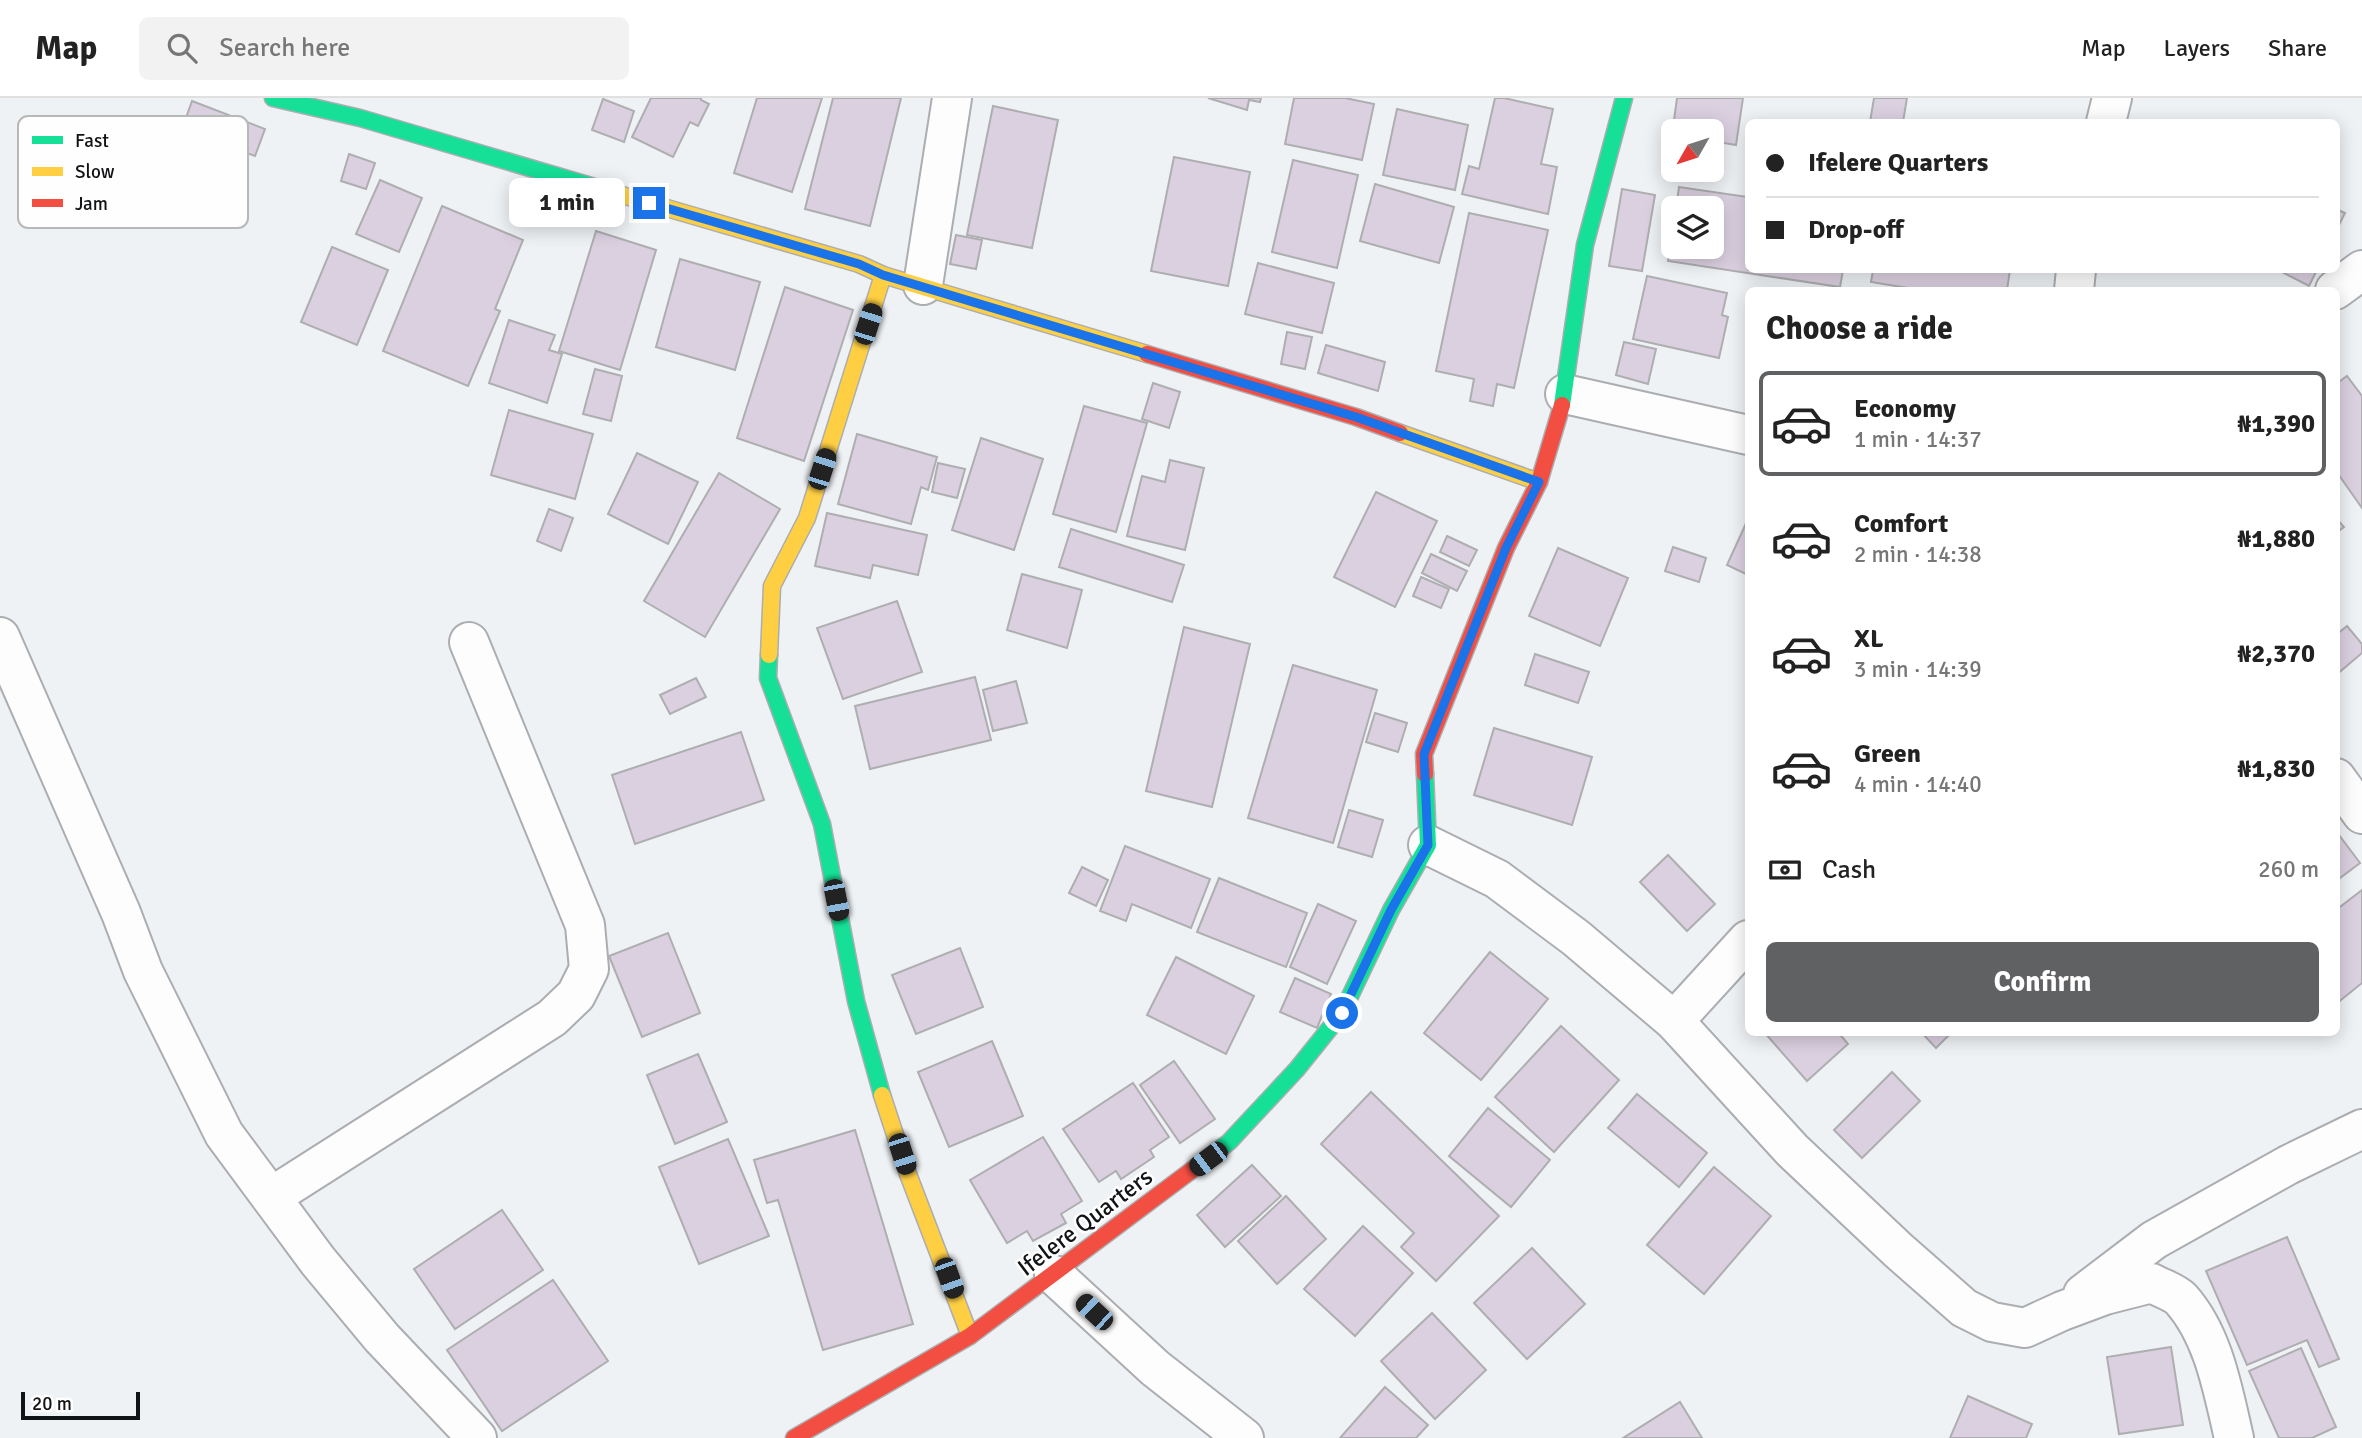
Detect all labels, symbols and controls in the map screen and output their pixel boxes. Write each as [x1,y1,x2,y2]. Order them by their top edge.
search box [139,17,629,80]
text: Map [35,28,97,69]
icon: search [163,29,201,67]
text: Search here [219,32,350,64]
text: Map [2081,33,2126,63]
text: Layers [2164,33,2230,63]
text: Share [2268,33,2327,63]
legend [18,116,248,228]
north arrow [1661,119,1724,182]
map controls [1661,119,1724,259]
text: Fast [75,129,109,153]
text: Ifelere Quarters [1808,147,1988,179]
text: Slow [75,160,115,184]
callout: 1 min [509,178,624,228]
route end [633,187,665,219]
text: 1 min [539,188,595,217]
text: Jam [75,192,108,216]
button: layers [1661,196,1724,259]
text: Drop-off [1808,214,1904,246]
car [852,301,885,347]
text: Choose a ride [1766,309,1953,348]
icon: car [1770,392,1833,455]
text: Economy [1854,393,1956,425]
text: ₦1,390 [2237,408,2315,440]
text: 1 min · 14:37 [1854,425,1982,454]
car [806,446,839,492]
icon: car [1770,507,1833,570]
text: Comfort [1854,508,1948,540]
text: ₦1,880 [2237,523,2315,555]
text: 2 min · 14:38 [1854,540,1982,569]
icon: car [1770,622,1833,685]
text: XL [1854,623,1884,655]
text: ₦2,370 [2237,638,2315,670]
text: 3 min · 14:39 [1854,655,1982,684]
icon: car [1770,737,1833,800]
text: Green [1854,738,1921,770]
text: ₦1,830 [2237,753,2315,785]
text: 4 min · 14:40 [1854,770,1982,799]
icon: cash [1766,851,1804,889]
text: Cash [1822,854,1876,886]
text: 260 m [2258,855,2319,884]
car [822,877,851,923]
button: Confirm [1766,942,2319,1022]
route start [1326,997,1358,1029]
car [886,1131,919,1177]
car [1185,1138,1232,1180]
street label: Ifelere Quarters [1012,1162,1158,1282]
car [932,1255,967,1301]
car [1072,1290,1117,1334]
scale bar [21,1389,140,1421]
text: 20 m [32,1392,72,1416]

